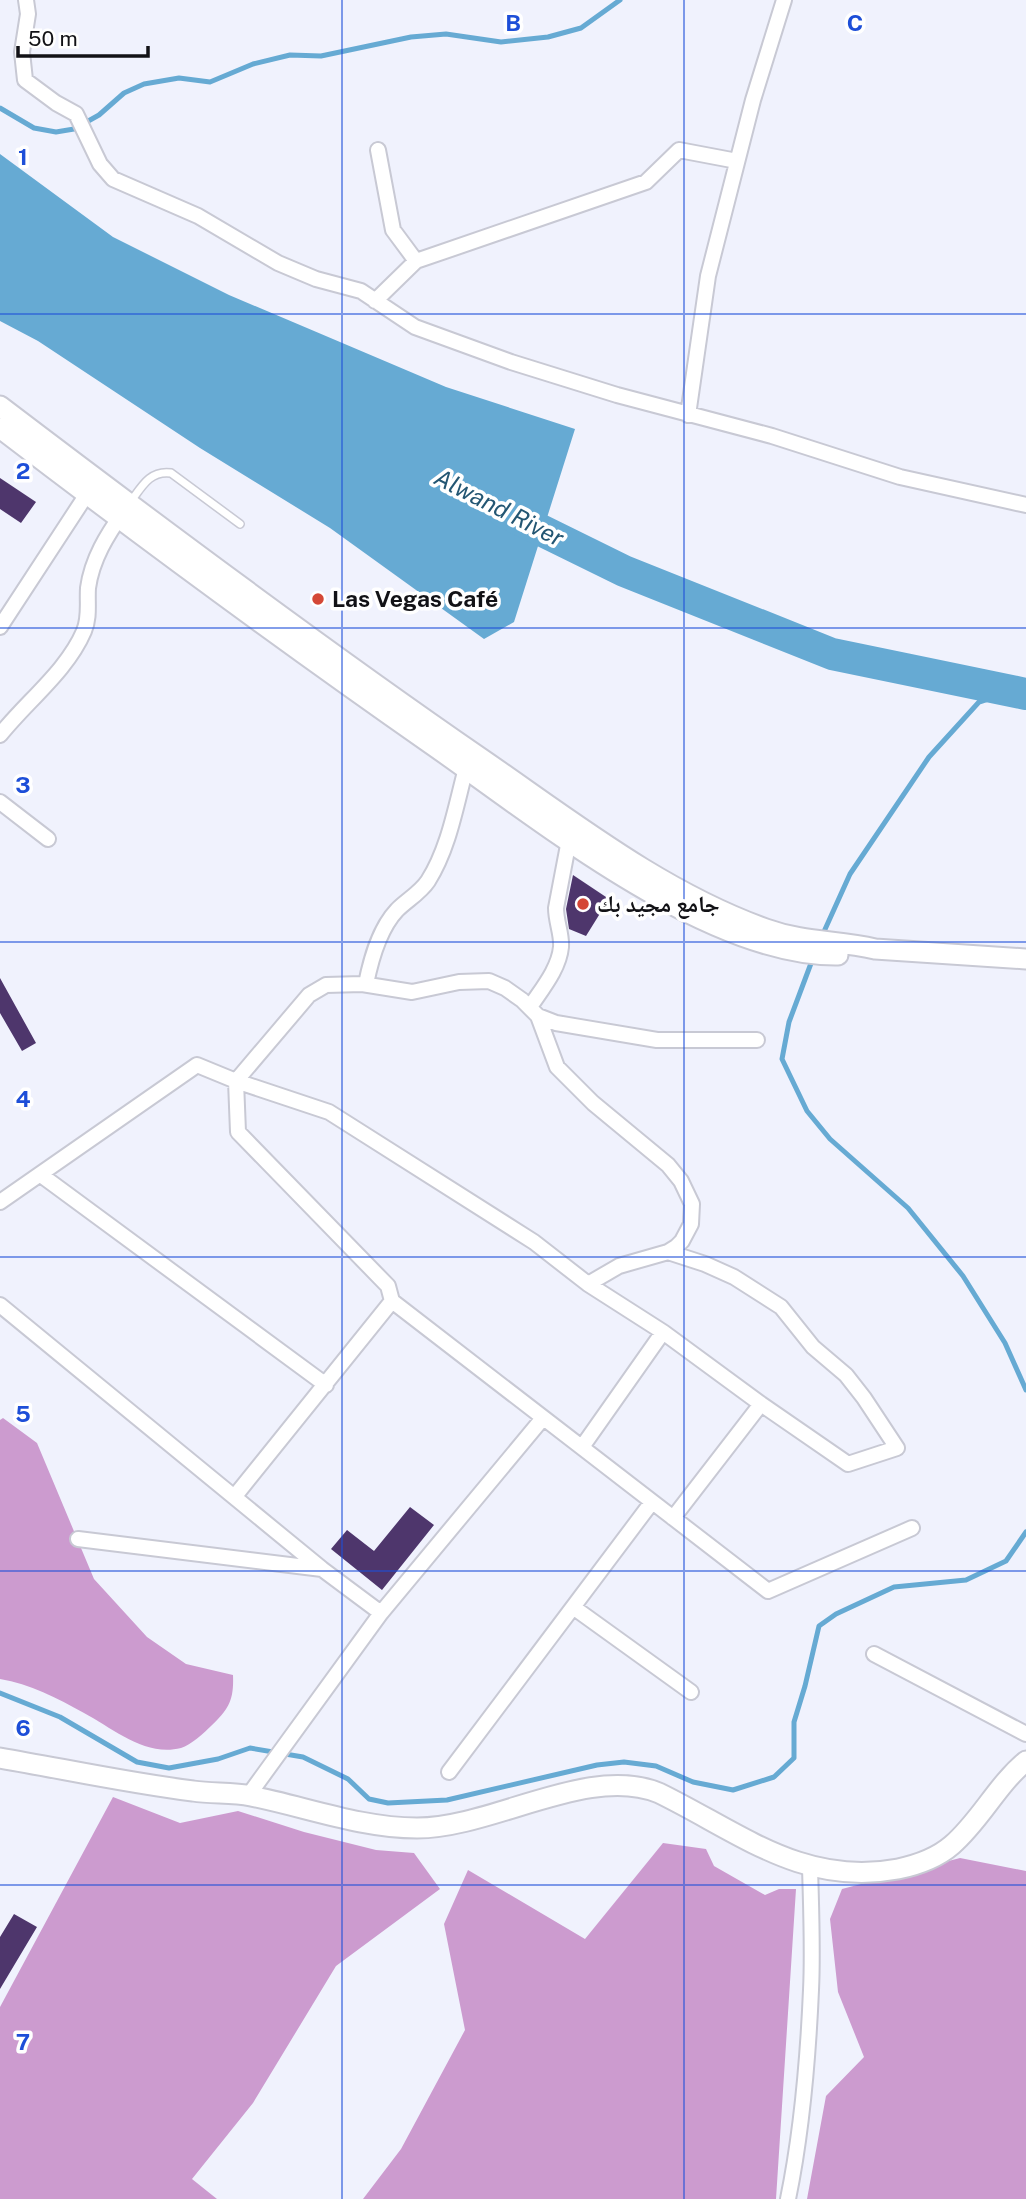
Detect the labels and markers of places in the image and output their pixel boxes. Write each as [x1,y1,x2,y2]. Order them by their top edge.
place label: Las Vegas Café [332,585,498,612]
marker: Las Vegas Café [310,591,326,607]
place label: جامع مجيد بك [597,890,720,919]
marker: جامع مجيد بك [575,896,591,912]

